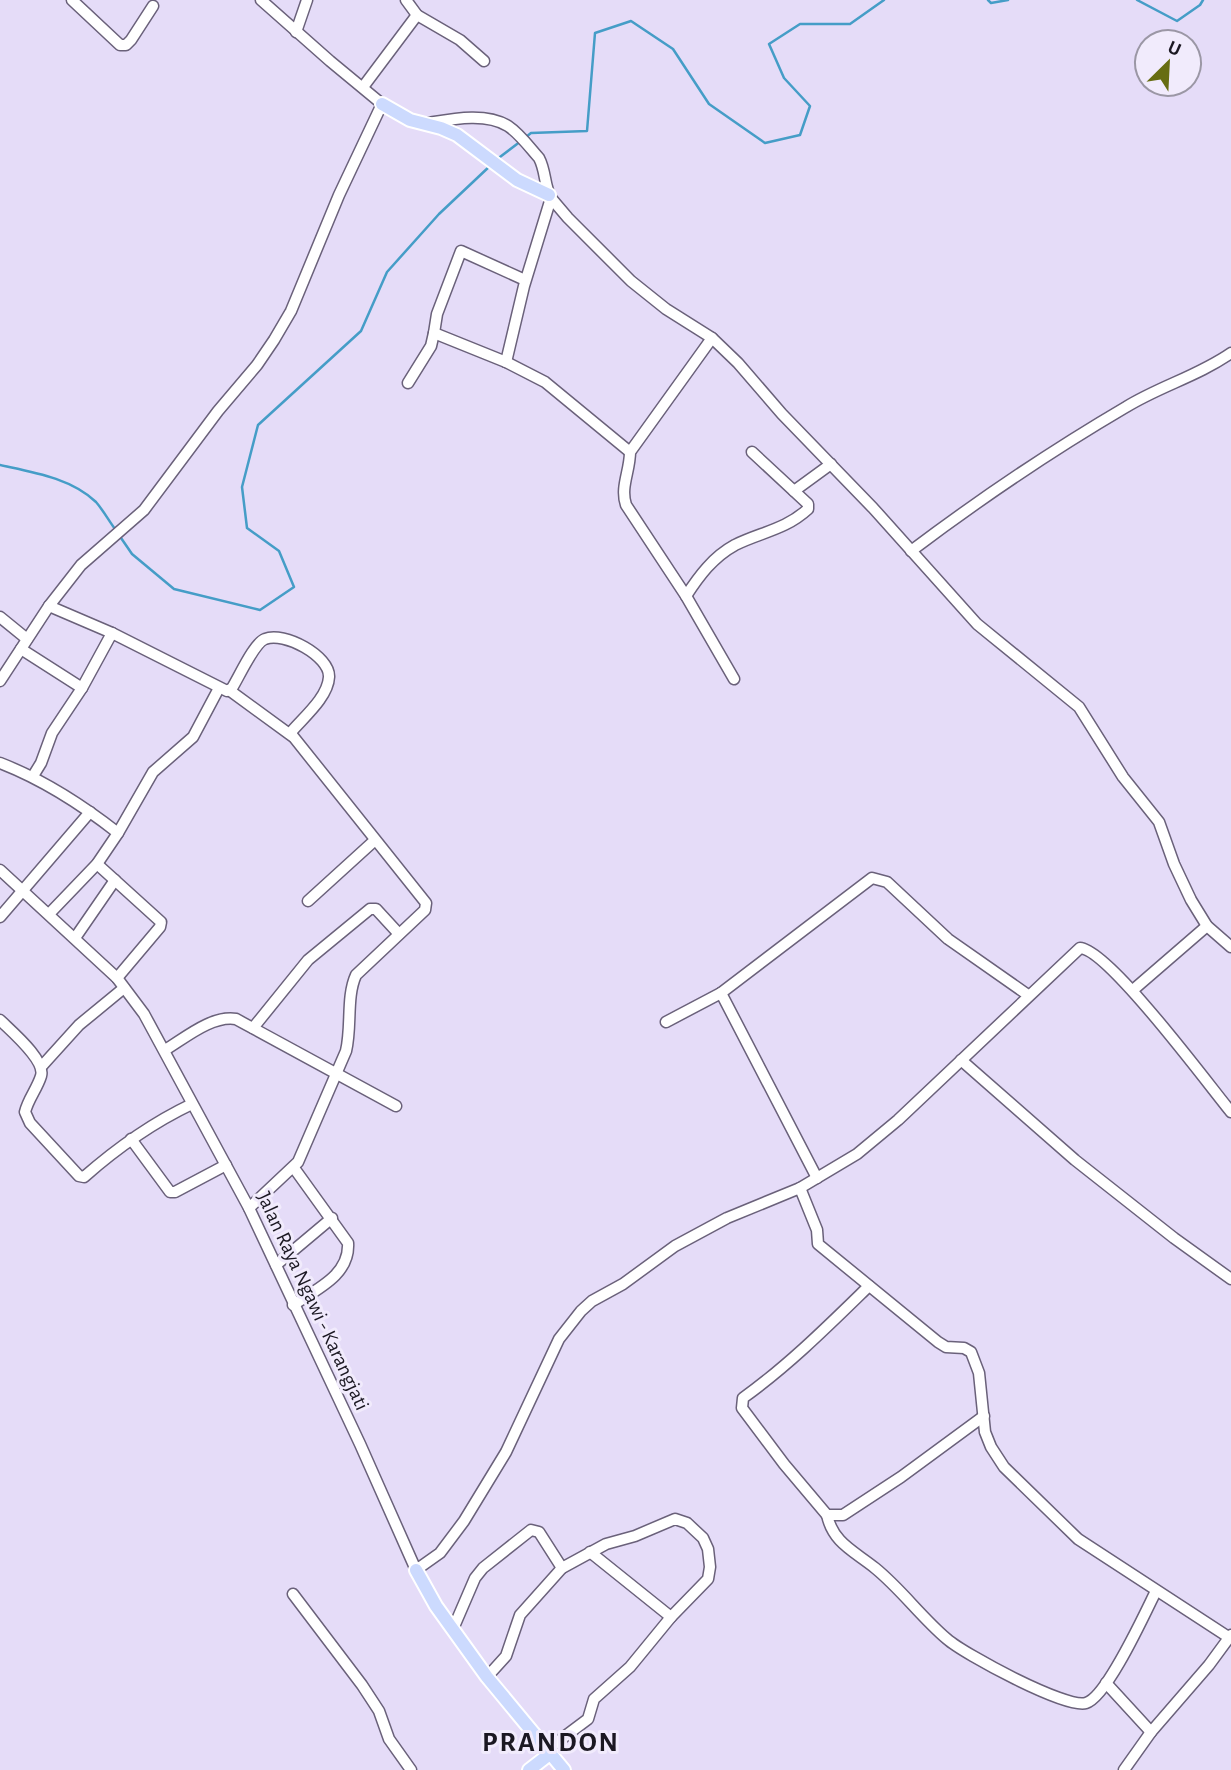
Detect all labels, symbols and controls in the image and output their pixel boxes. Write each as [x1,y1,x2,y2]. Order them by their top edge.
north arrow [1133,28,1203,98]
text: U [1165,38,1184,60]
street label: Jalan Raya Ngawi - Karangjati [253,1189,373,1413]
district label: PRANDON [482,1729,620,1757]

